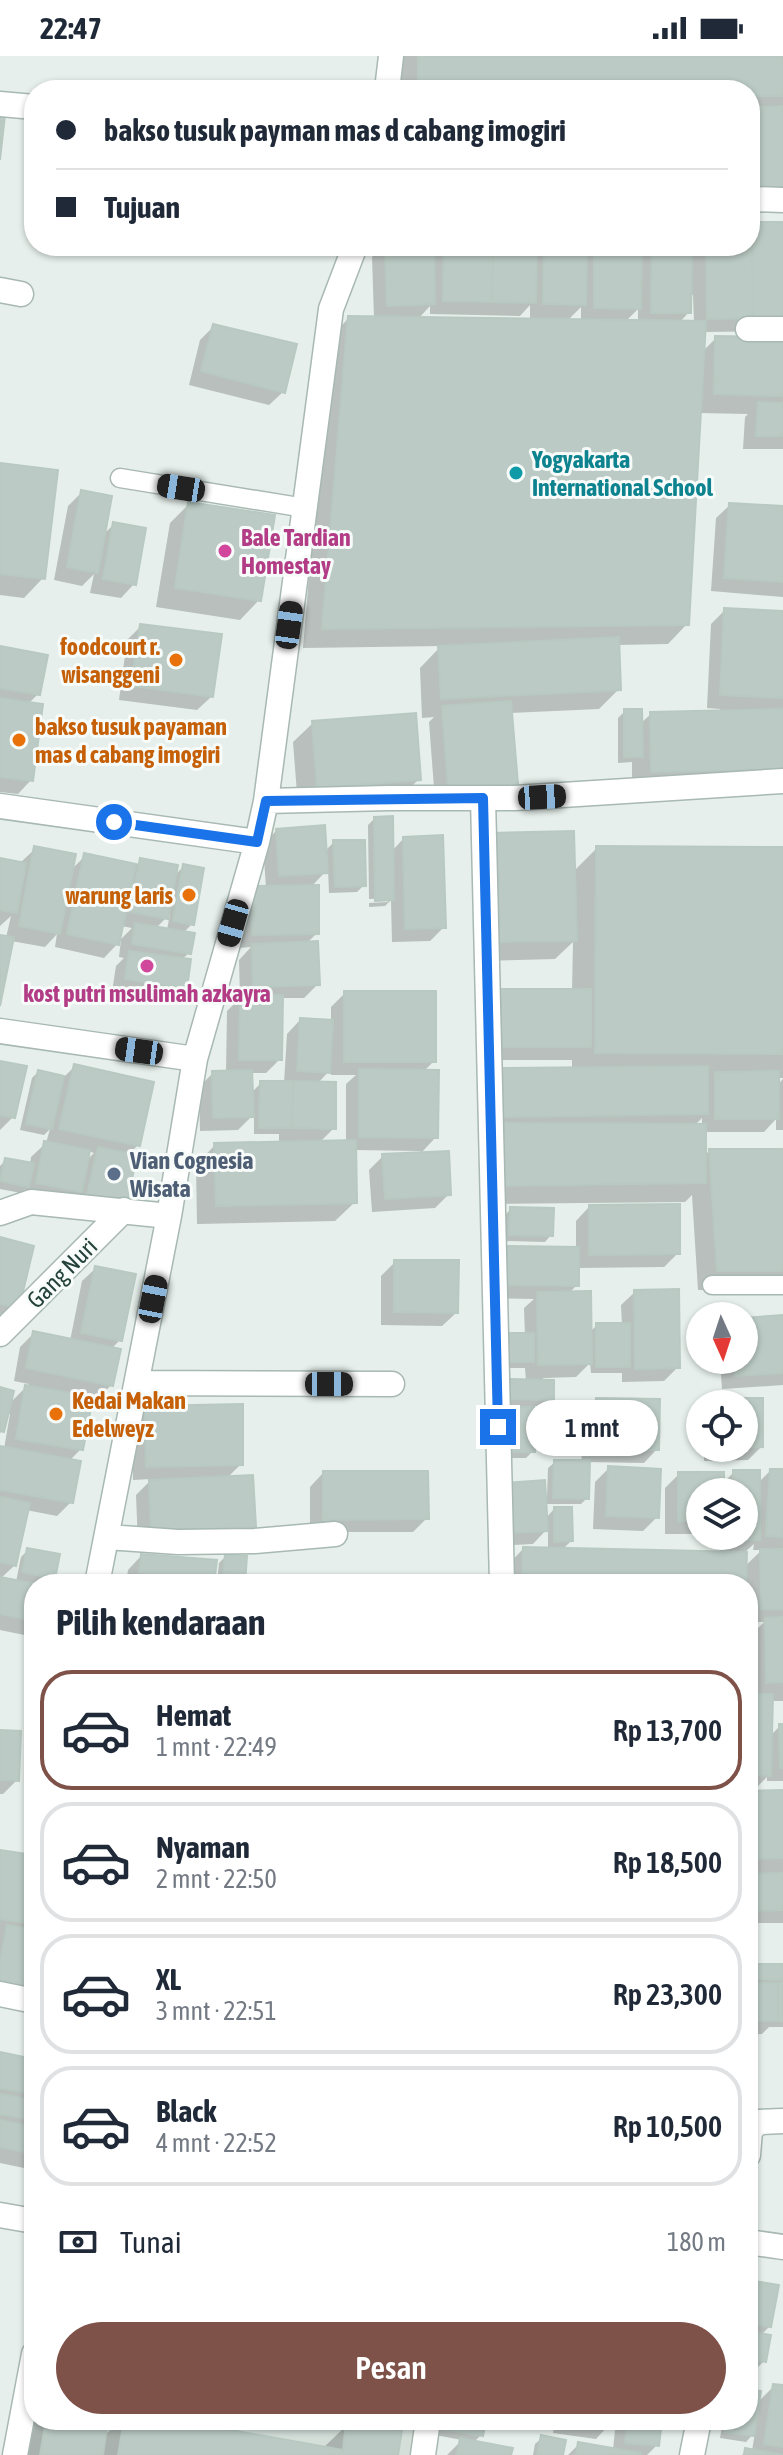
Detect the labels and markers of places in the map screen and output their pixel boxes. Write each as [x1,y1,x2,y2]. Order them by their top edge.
place label: Yogyakarta International School [531,446,714,501]
marker: Yogyakarta International School [507,464,525,482]
place label: Bale Tardian Homestay [241,524,351,579]
marker: Bale Tardian Homestay [216,542,234,560]
place label: foodcourt r. wisanggeni [59,633,160,688]
marker: foodcourt r. wisanggeni [167,651,185,669]
place label: bakso tusuk payaman mas d cabang imogiri [35,713,227,768]
marker: bakso tusuk payaman mas d cabang imogiri [10,731,28,749]
place label: warung laris [65,882,174,909]
marker: warung laris [180,886,198,904]
marker: kost putri msulimah azkayra [138,957,156,975]
place label: kost putri msulimah azkayra [23,980,271,1007]
place label: Vian Cognesia Wisata [129,1147,253,1202]
marker: Vian Cognesia Wisata [105,1165,123,1183]
place label: Kedai Makan Edelweyz [72,1387,186,1442]
marker: Kedai Makan Edelweyz [47,1405,65,1423]

